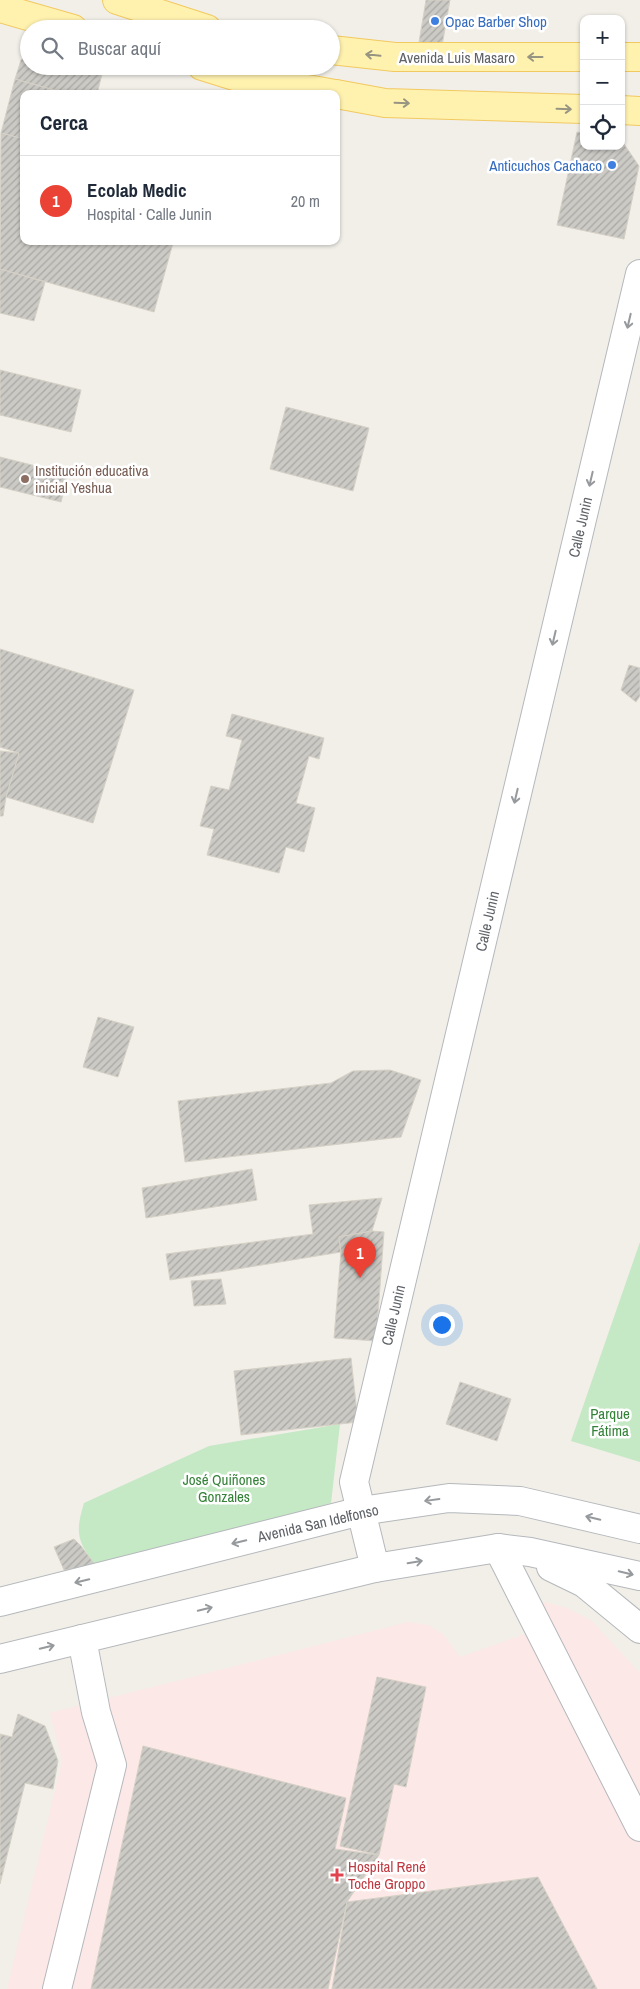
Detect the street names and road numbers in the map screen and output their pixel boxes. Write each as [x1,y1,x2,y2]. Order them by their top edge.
street label: Avenida Luis Masaro [398,47,515,68]
street label: Calle Junin [563,495,597,559]
street label: Calle Junin [470,889,504,953]
street label: Calle Junin [376,1283,410,1347]
street label: Avenida San Idelfonso [254,1499,381,1547]

